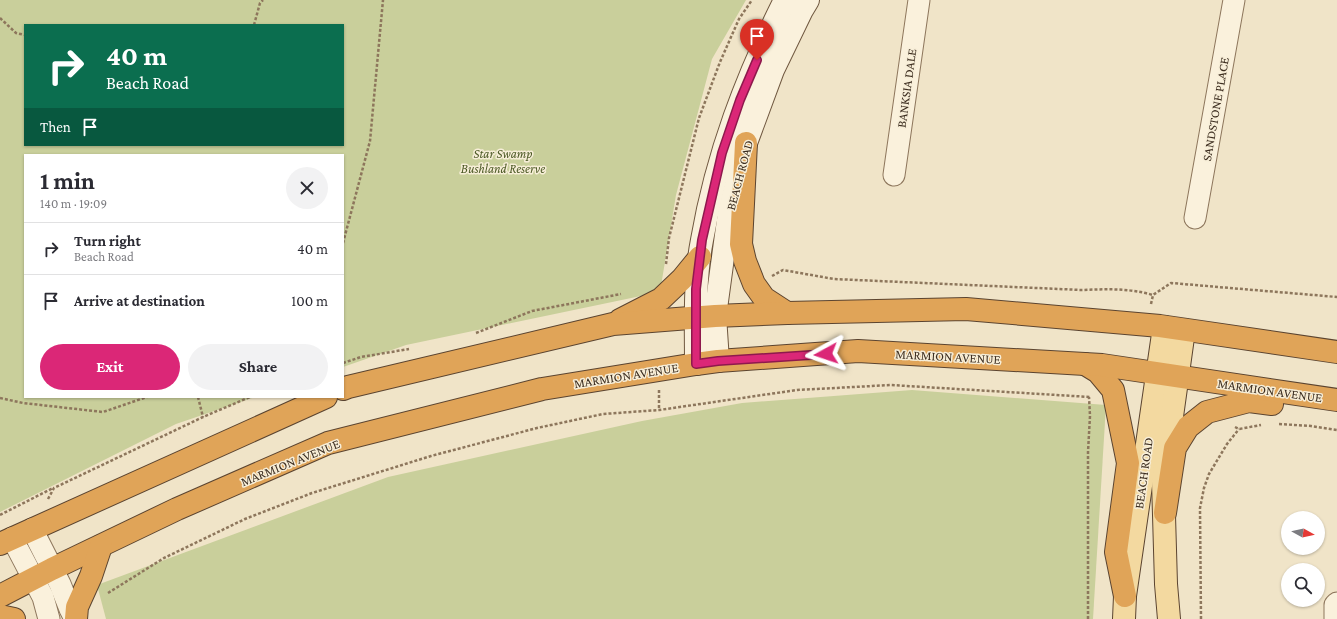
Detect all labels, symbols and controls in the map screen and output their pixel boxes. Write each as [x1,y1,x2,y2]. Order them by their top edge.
pin [740,19,774,60]
icon: arrive [746,25,768,47]
icon: right [40,40,92,92]
text: 40 m [106,40,167,71]
street label: BANKSIA DALE [894,48,919,129]
street label: SANDSTONE PLACE [1199,56,1232,162]
text: Beach Road [106,73,189,93]
icon: arrive [79,116,101,138]
text: Then [40,119,71,135]
street label: BEACH ROAD [723,138,756,212]
park label: Star Swamp Bushland Reserve [461,146,545,176]
text: 1 min [40,167,95,194]
button: close [286,167,328,209]
text: 140 m · 19:09 [40,196,107,211]
text: Turn right [74,233,141,249]
icon: right [40,238,62,260]
text: 40 m [297,241,328,257]
text: Beach Road [74,249,134,264]
icon: arrive [40,290,62,312]
text: Arrive at destination [74,293,205,309]
text: 100 m [291,293,328,309]
position arrow [805,333,847,375]
button: Exit [40,344,180,390]
button: Share [188,344,328,390]
street label: MARMION AVENUE [895,346,1001,367]
street label: MARMION AVENUE [573,360,679,391]
street label: MARMION AVENUE [1217,376,1323,405]
street label: MARMION AVENUE [238,436,342,489]
street label: BEACH ROAD [1131,436,1156,510]
north arrow [1281,511,1325,555]
map controls [1281,511,1325,607]
button: search [1281,563,1325,607]

